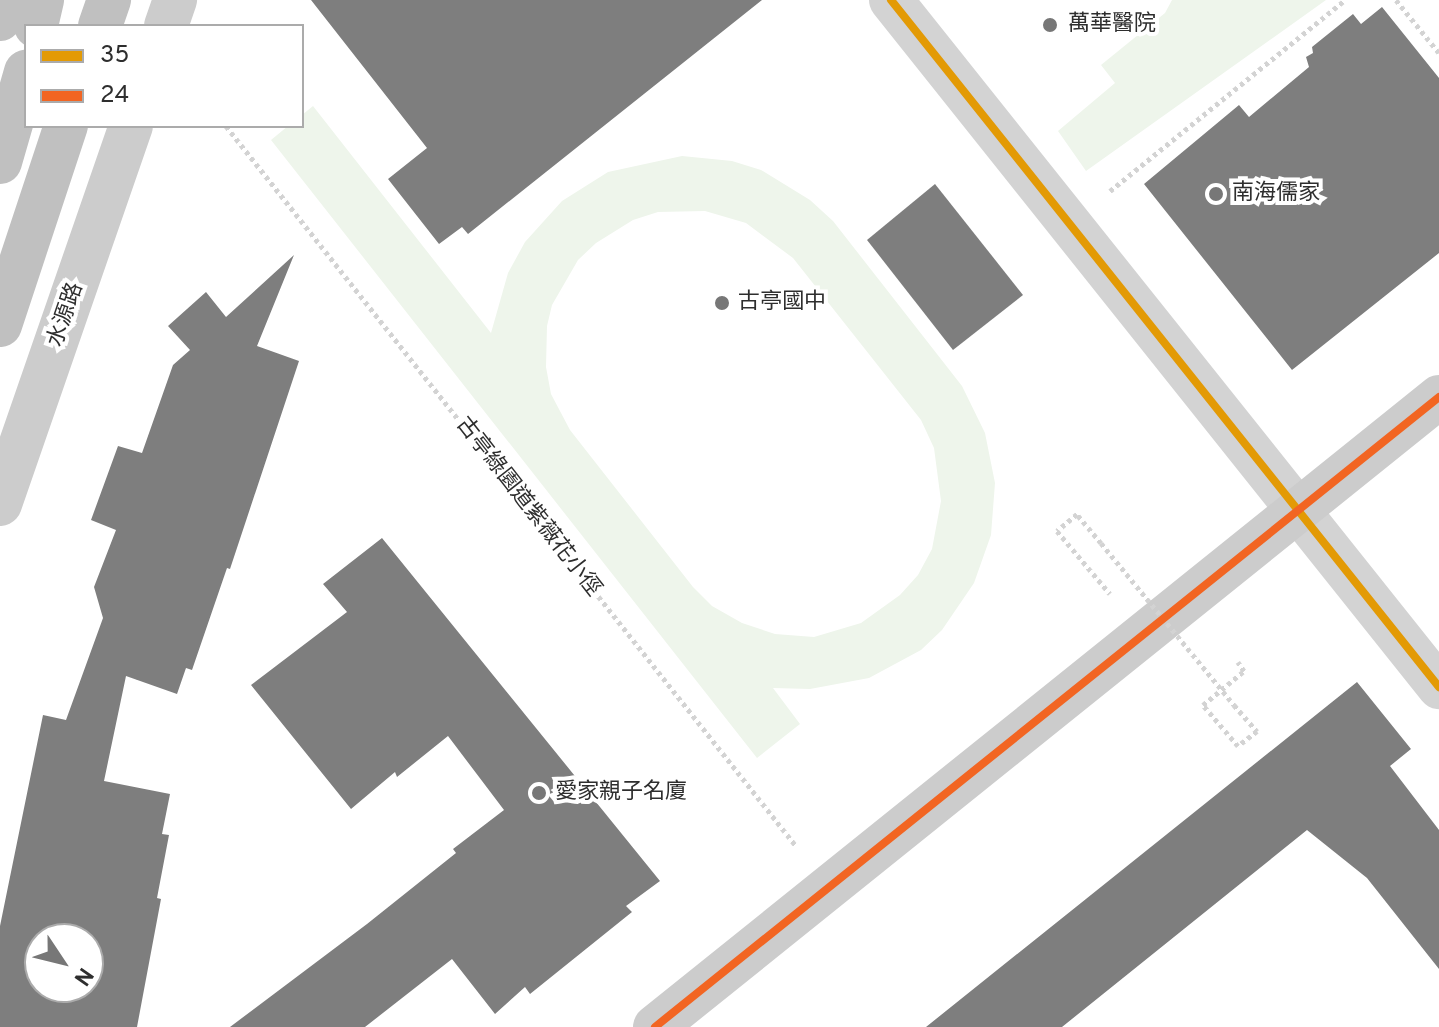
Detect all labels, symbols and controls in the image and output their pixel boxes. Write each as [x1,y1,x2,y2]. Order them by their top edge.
place label: 萬華醫院 [1068,12,1156,38]
marker: 萬華醫院 [1039,14,1061,36]
legend [24,24,304,128]
text: 35 [100,41,129,71]
text: 24 [100,81,129,111]
place label: 南海儒家 [1232,181,1320,207]
marker: 南海儒家 [1207,185,1225,203]
street label: 水源路 [43,280,89,350]
place label: 古亭國中 [738,290,826,316]
marker: 古亭國中 [713,294,731,312]
street label: 古亭綠園道紫薇花小徑 [450,412,606,602]
place label: 愛家親子名廈 [555,780,687,806]
marker: 愛家親子名廈 [530,784,548,802]
north arrow [24,923,104,1003]
text: N [67,962,98,990]

